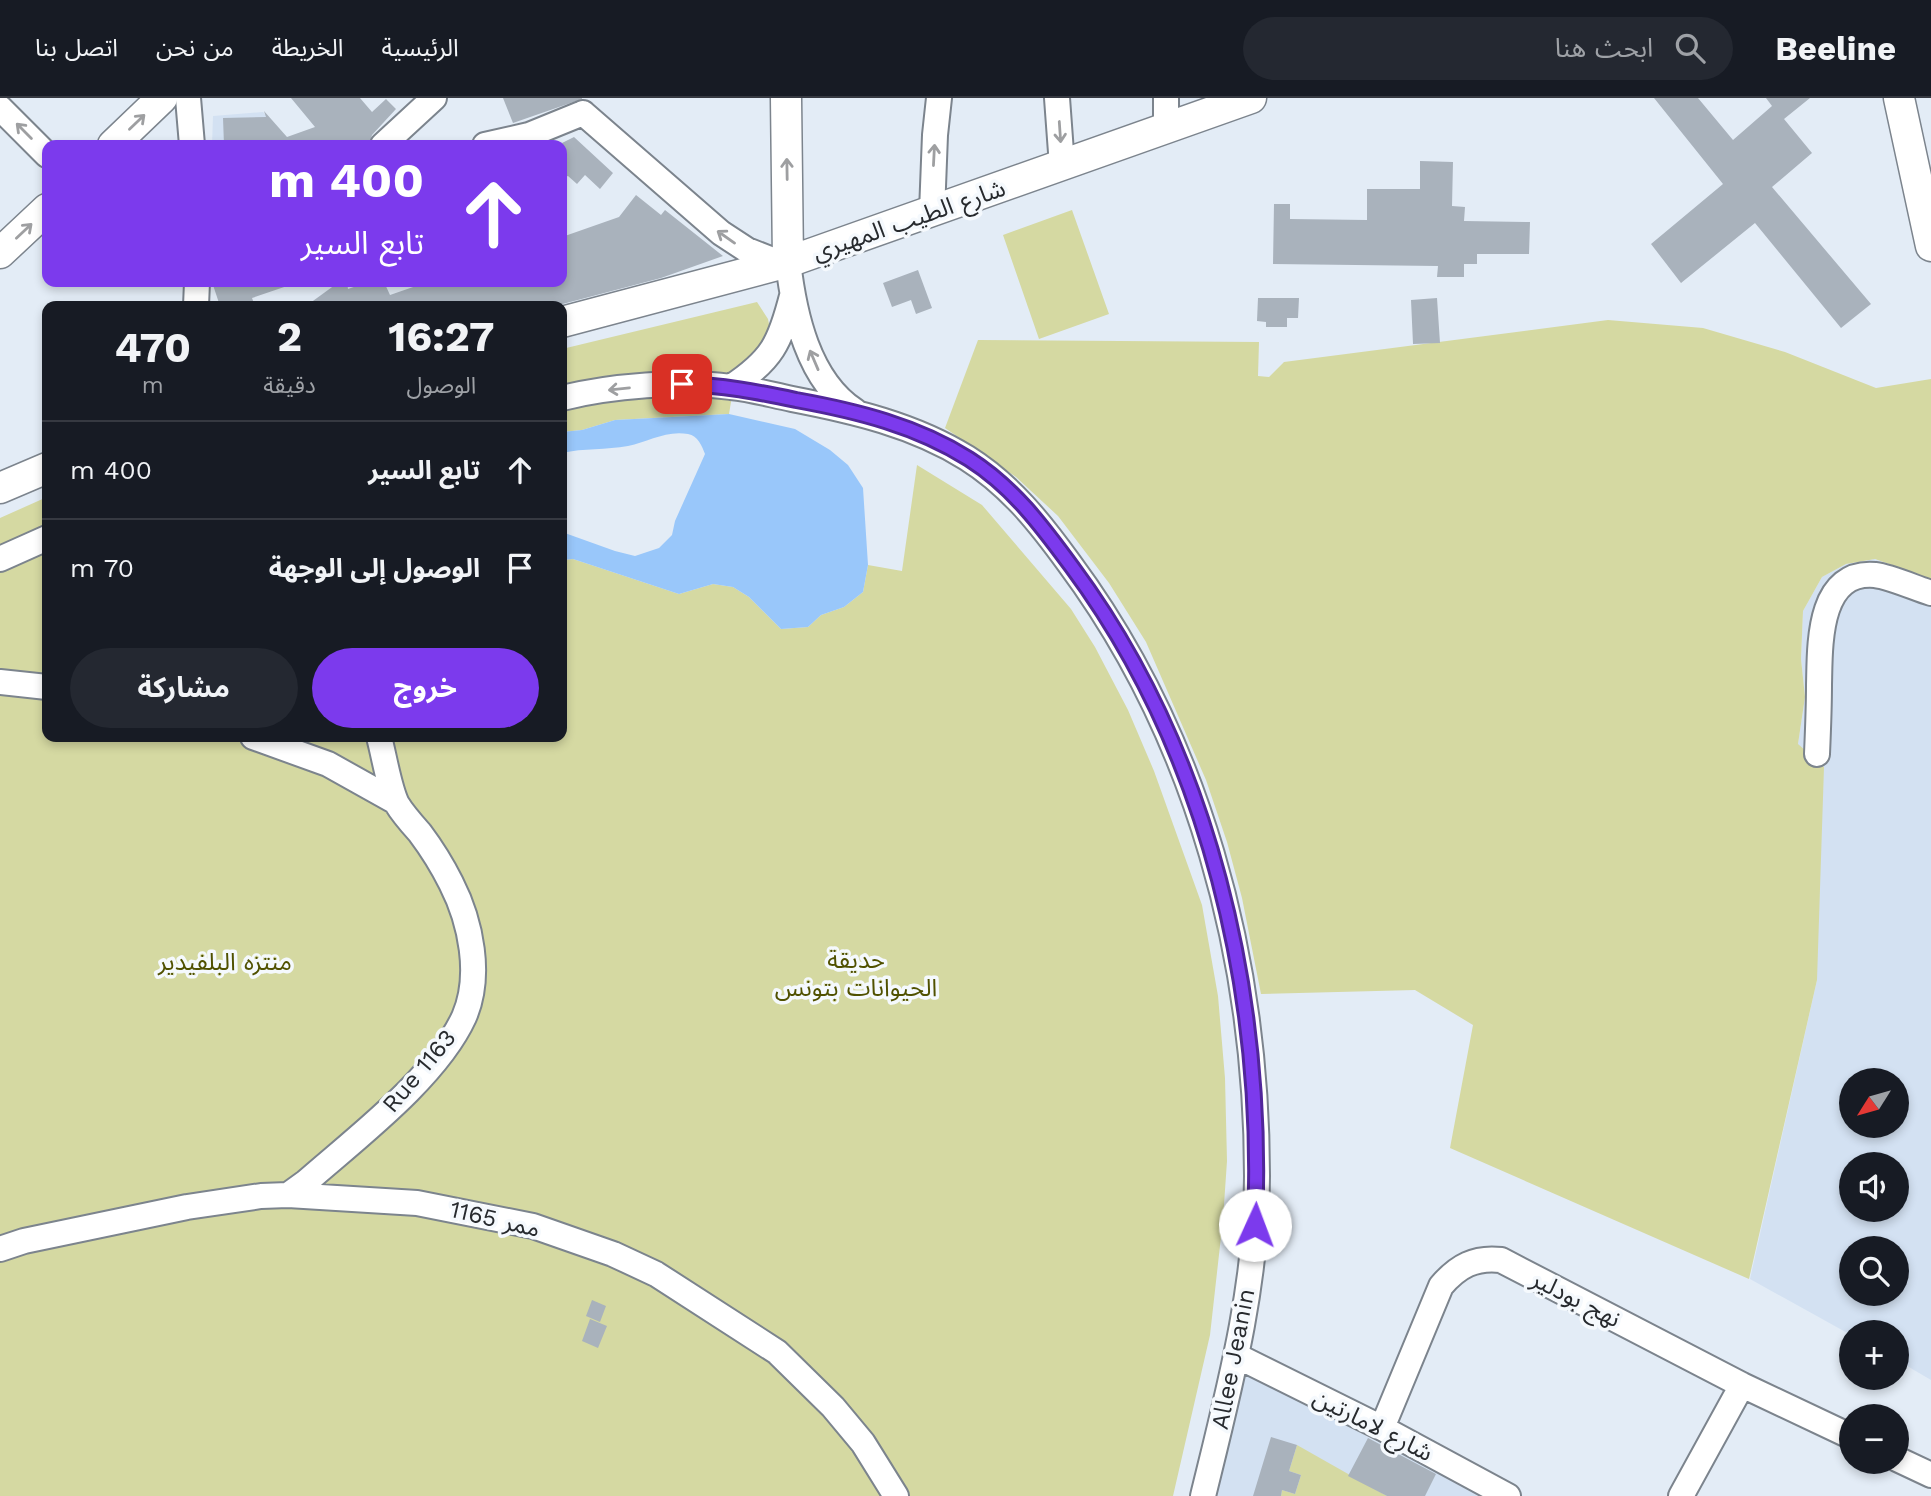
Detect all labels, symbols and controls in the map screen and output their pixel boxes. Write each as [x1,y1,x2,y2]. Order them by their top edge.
search box [1243,17,1733,80]
icon: search [1671,29,1709,67]
text: Beeline [1775,29,1896,68]
text: ابحث هنا [1555,33,1653,63]
text: اتصل بنا [35,34,118,62]
text: من نحن [156,34,234,62]
text: الخريطة [272,34,344,62]
text: الرئيسية [382,34,459,62]
one-way arrow [129,113,146,130]
one-way arrow [1053,120,1066,143]
one-way arrow [15,123,32,140]
one-way arrow [927,144,940,167]
text: 400 m [269,151,424,209]
one-way arrow [780,158,794,181]
icon: ahead [448,168,539,259]
street label: شارع الطيب المهيري [809,174,1011,270]
one-way arrow [15,223,33,239]
text: تابع السير [301,224,424,262]
one-way arrow [717,229,736,244]
text: 2 [277,312,302,361]
text: 16:27 [388,312,495,361]
text: 470 [114,323,191,372]
one-way arrow [807,350,820,371]
pin [652,354,712,414]
icon: arrive [663,365,701,403]
text: m [142,372,164,399]
text: دقيقة [263,372,316,399]
text: الوصول [406,372,476,399]
one-way arrow [608,383,630,396]
icon: ahead [501,451,539,489]
text: 400 m [70,455,152,485]
text: تابع السير [368,455,480,485]
icon: arrive [501,549,539,587]
text: 70 m [70,553,134,583]
text: الوصول إلى الوجهة [269,553,480,583]
button: مشاركة [70,648,298,728]
button: خروج [312,648,539,728]
park label: حديقة الحيوانات بتونس [775,946,937,1002]
park label: منتزه البلفيدير [157,948,292,976]
street label: Rue 1163 [376,1024,462,1118]
north arrow [1839,1068,1909,1138]
map controls [1839,1068,1909,1474]
button: sound [1839,1152,1909,1222]
position arrow [1218,1188,1292,1262]
street label: ممر 1165 [447,1195,543,1243]
button: search [1839,1236,1909,1306]
street label: نهج بودلير [1524,1264,1625,1336]
street label: Allee Jeanin [1206,1286,1260,1432]
button: + [1839,1320,1909,1390]
street label: شارع لامارتين [1307,1383,1437,1470]
button: − [1839,1404,1909,1474]

